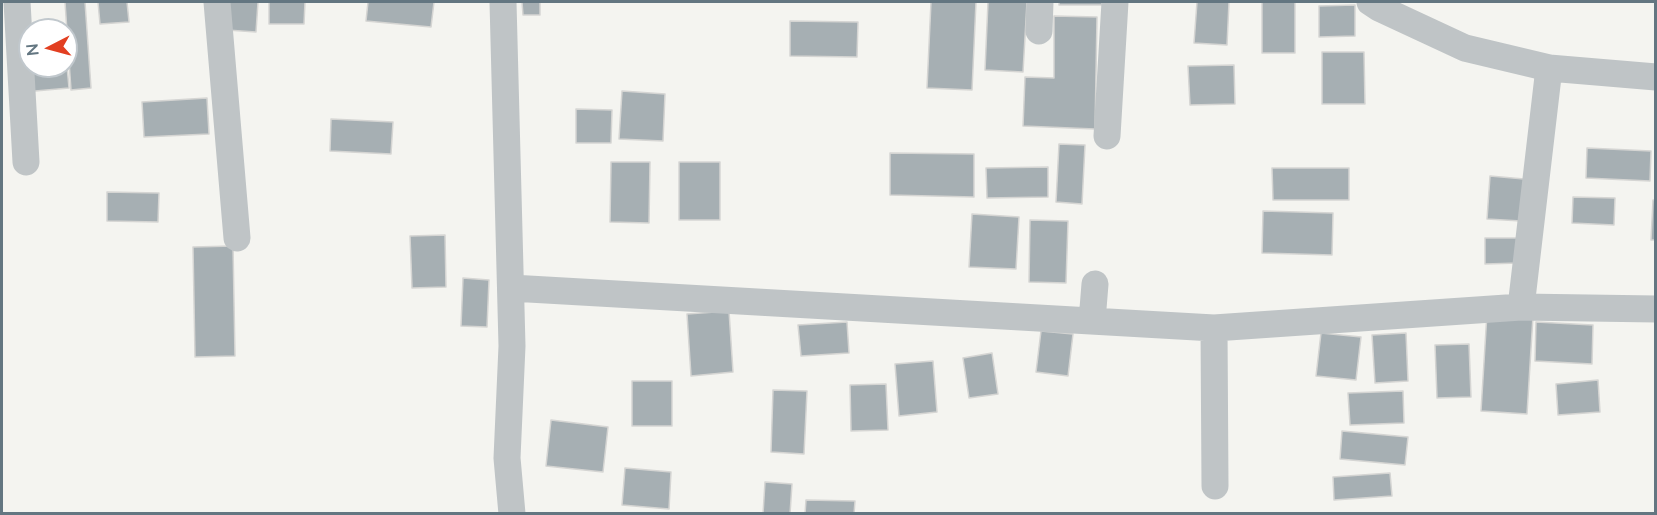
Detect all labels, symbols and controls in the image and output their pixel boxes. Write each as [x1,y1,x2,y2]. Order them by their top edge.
north arrow [18,18,78,78]
text: N [21,43,42,57]

